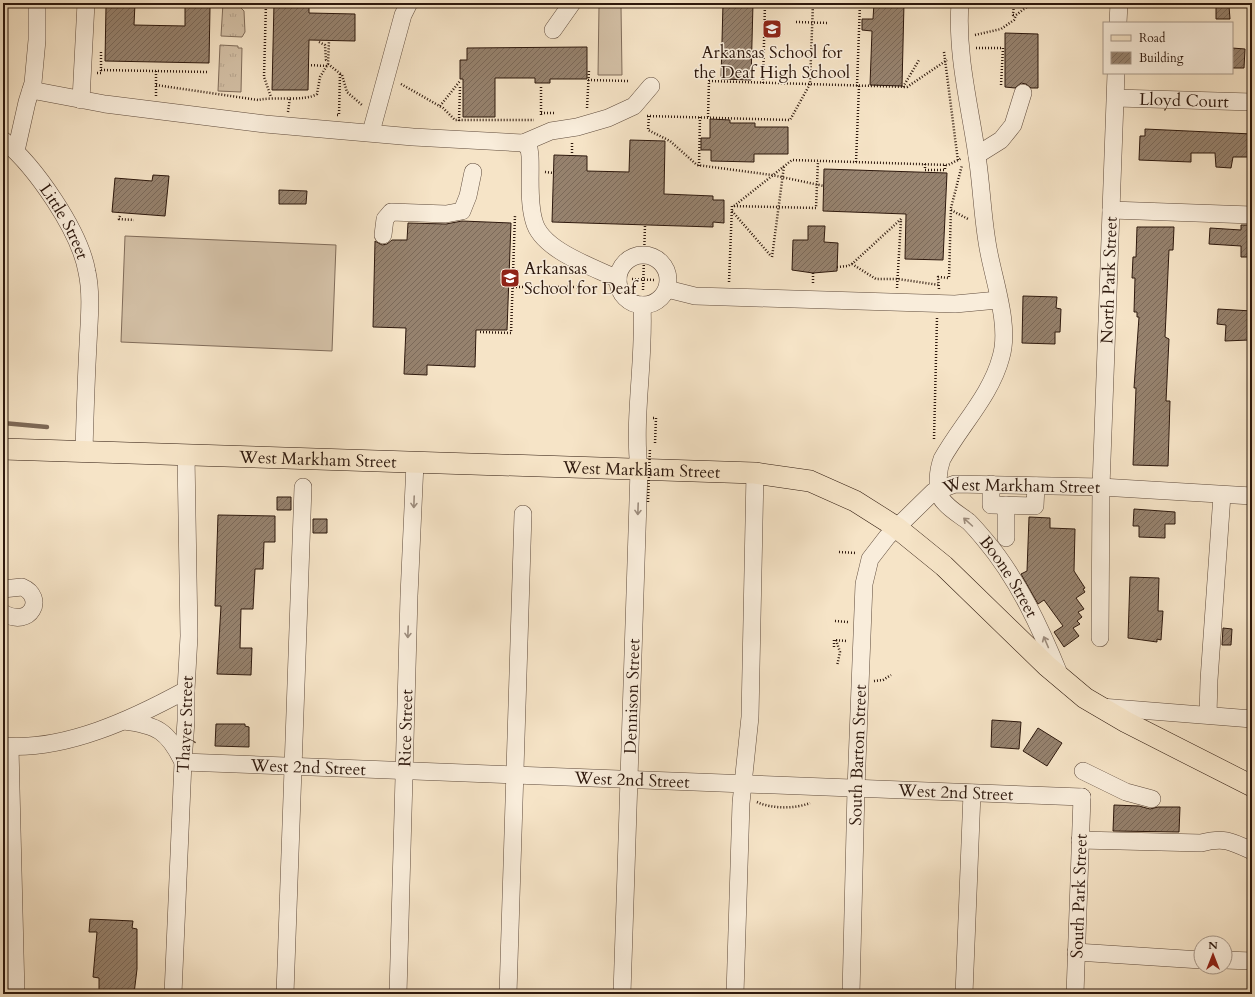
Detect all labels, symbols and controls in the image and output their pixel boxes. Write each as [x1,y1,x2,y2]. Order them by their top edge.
school or university icon: Arkansas School for the Deaf High School [761,18,783,40]
legend [1103,22,1233,74]
text: Road [1139,30,1166,46]
place label: Arkansas School for the Deaf High School [694,41,851,84]
text: Building [1139,50,1184,66]
street label: Lloyd Court [1139,87,1230,113]
street label: Little Street [35,179,95,263]
street label: North Park Street [1095,215,1122,344]
place label: Arkansas School for Deaf [524,257,639,300]
school or university icon: Arkansas School for Deaf [499,267,521,289]
street label: West Markham Street [238,445,398,473]
street label: West Markham Street [562,455,721,483]
street label: West Markham Street [939,471,1101,499]
one-way arrow [410,495,418,508]
one-way arrow [634,502,641,515]
one-way arrow [963,517,973,527]
street label: Boone Street [975,531,1044,622]
one-way arrow [404,625,412,638]
street label: Dennison Street [618,637,645,754]
one-way arrow [1041,637,1049,649]
street label: Thayer Street [171,674,198,774]
street label: South Barton Street [844,683,872,826]
street label: Rice Street [393,688,418,767]
street label: West 2nd Street [249,753,367,781]
street label: West 2nd Street [573,766,691,793]
street label: West 2nd Street [897,778,1014,806]
street label: South Park Street [1065,833,1092,959]
north arrow [1193,935,1233,975]
text: N [1208,938,1218,953]

